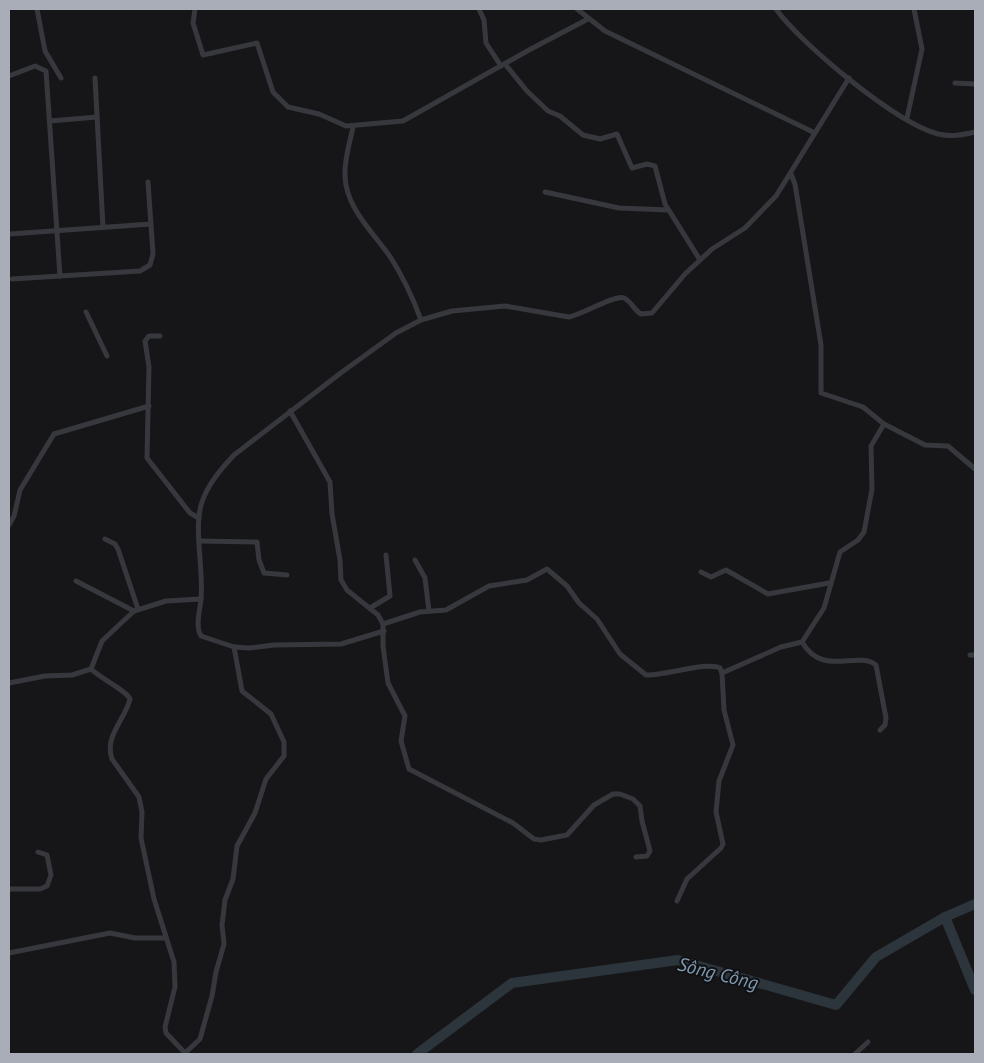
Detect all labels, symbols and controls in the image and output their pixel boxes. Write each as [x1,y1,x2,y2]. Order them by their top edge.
water label: Sông Công [675,951,761,995]

